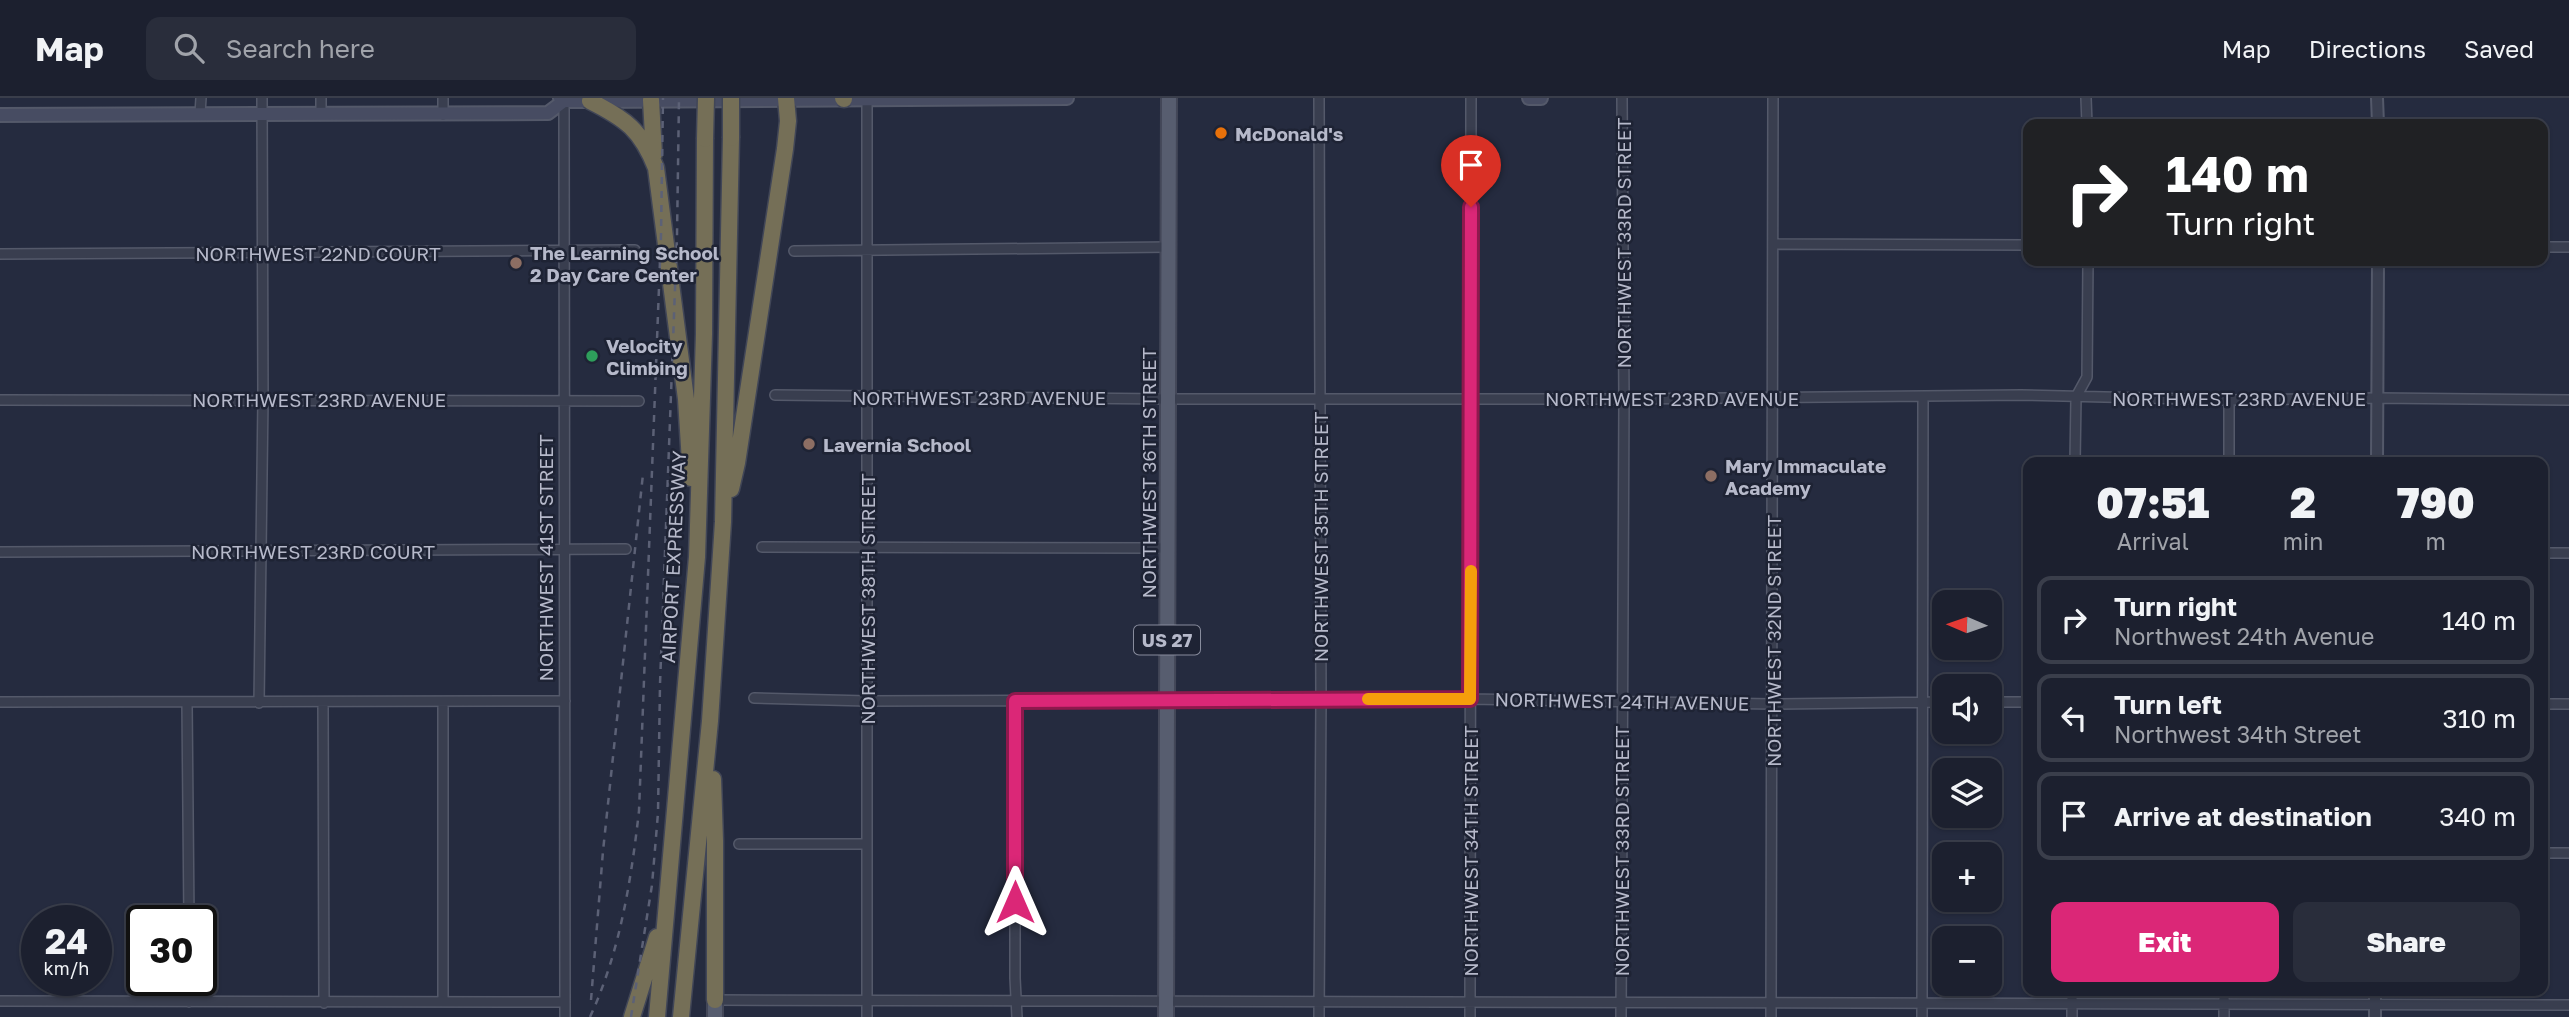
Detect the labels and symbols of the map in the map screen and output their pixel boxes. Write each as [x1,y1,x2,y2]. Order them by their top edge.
street label: NORTHWEST 33RD STREET [1612,117,1635,368]
place label: McDonald's [1235,122,1344,145]
marker: McDonald's [1213,125,1229,141]
pin [1441,135,1501,207]
place label: The Learning School 2 Day Care Center [530,241,719,286]
street label: NORTHWEST 22ND COURT [195,242,441,265]
marker: The Learning School 2 Day Care Center [508,255,524,271]
place label: Velocity Climbing [606,334,688,379]
street label: NORTHWEST 36TH STREET [1137,347,1160,599]
marker: Velocity Climbing [584,348,600,364]
street label: NORTHWEST 23RD AVENUE [852,386,1106,409]
street label: NORTHWEST 23RD AVENUE [1545,387,1799,410]
street label: NORTHWEST 23RD AVENUE [2112,387,2366,410]
street label: NORTHWEST 23RD AVENUE [192,388,446,411]
street label: NORTHWEST 35TH STREET [1309,411,1332,662]
place label: Lavernia School [823,433,971,456]
street label: NORTHWEST 41ST STREET [534,434,557,681]
marker: Lavernia School [801,436,817,452]
street label: AIRPORT EXPRESSWAY [656,450,690,664]
place label: Mary Immaculate Academy [1725,454,1886,499]
marker: Mary Immaculate Academy [1703,468,1719,484]
street label: NORTHWEST 38TH STREET [856,473,879,725]
street label: NORTHWEST 32ND STREET [1762,515,1785,767]
street label: NORTHWEST 23RD COURT [191,540,435,563]
north arrow [1932,590,2002,660]
road number: US 27 [1134,626,1200,654]
street label: NORTHWEST 24TH AVENUE [1495,687,1749,715]
street label: NORTHWEST 34TH STREET [1459,725,1482,977]
street label: NORTHWEST 33RD STREET [1610,725,1633,976]
position arrow [978,865,1052,939]
speed limit sign: 30 [126,905,217,996]

